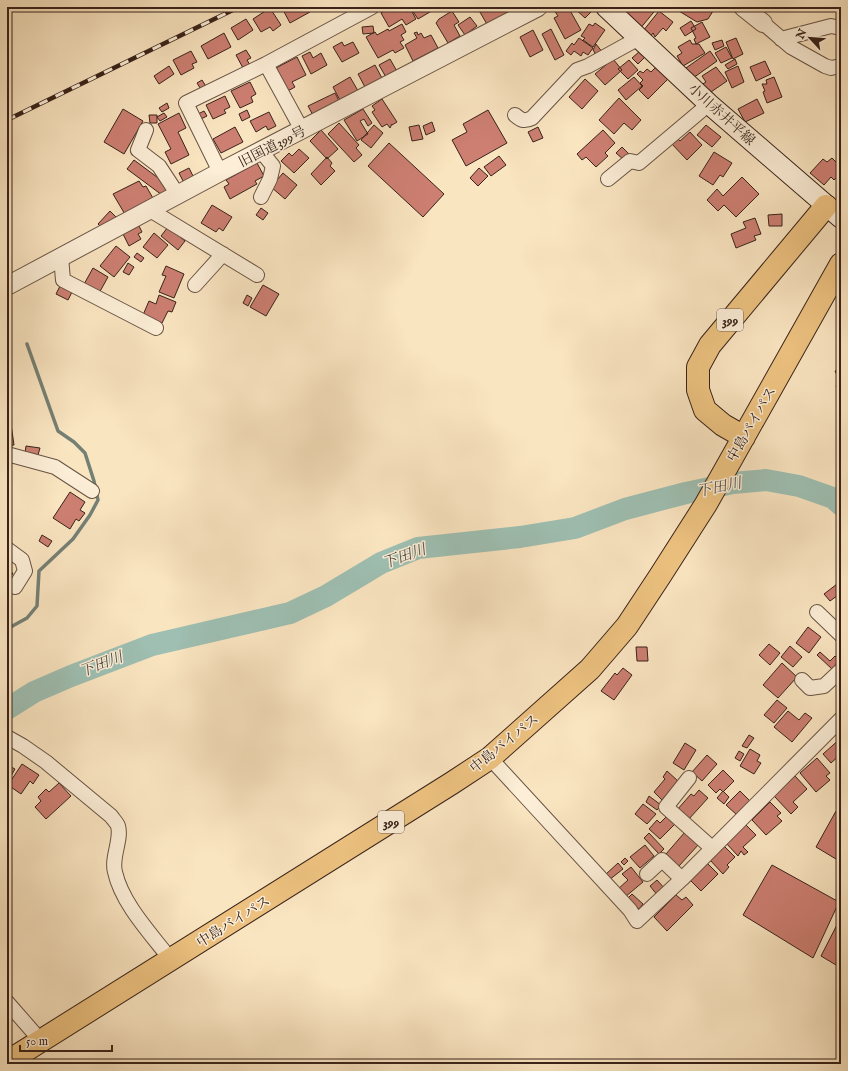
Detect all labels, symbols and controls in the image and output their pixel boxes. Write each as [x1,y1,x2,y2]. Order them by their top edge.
north arrow [790,18,830,58]
text: N [793,26,810,42]
street label: 小川赤井平線 [684,80,759,150]
street label: 旧国道399号 [236,122,309,172]
road number: 399 [717,309,743,331]
street label: 中島バイパス [723,384,781,465]
water label: 下田川 [695,473,745,501]
water label: 下田川 [380,539,430,573]
water label: 下田川 [77,647,127,681]
street label: 中島バイパス [466,710,543,777]
road number: 399 [378,811,404,833]
street label: 中島バイパス [193,892,274,952]
scale bar [20,1027,112,1053]
text: 50 m [26,1034,48,1049]

